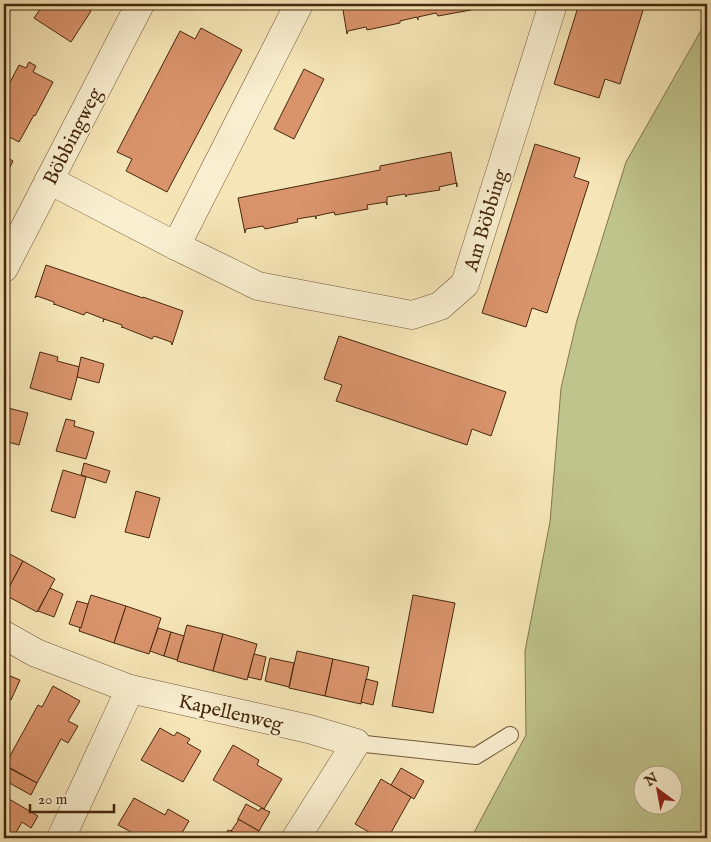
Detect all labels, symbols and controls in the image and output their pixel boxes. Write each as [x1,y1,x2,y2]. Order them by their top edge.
street label: Böbbingweg [38,83,109,189]
street label: Am Böbbing [459,165,514,275]
street label: Kapellenweg [176,689,287,738]
north arrow [634,764,684,814]
text: N [641,769,662,791]
scale bar [30,782,114,814]
text: 20 m [38,790,68,809]

